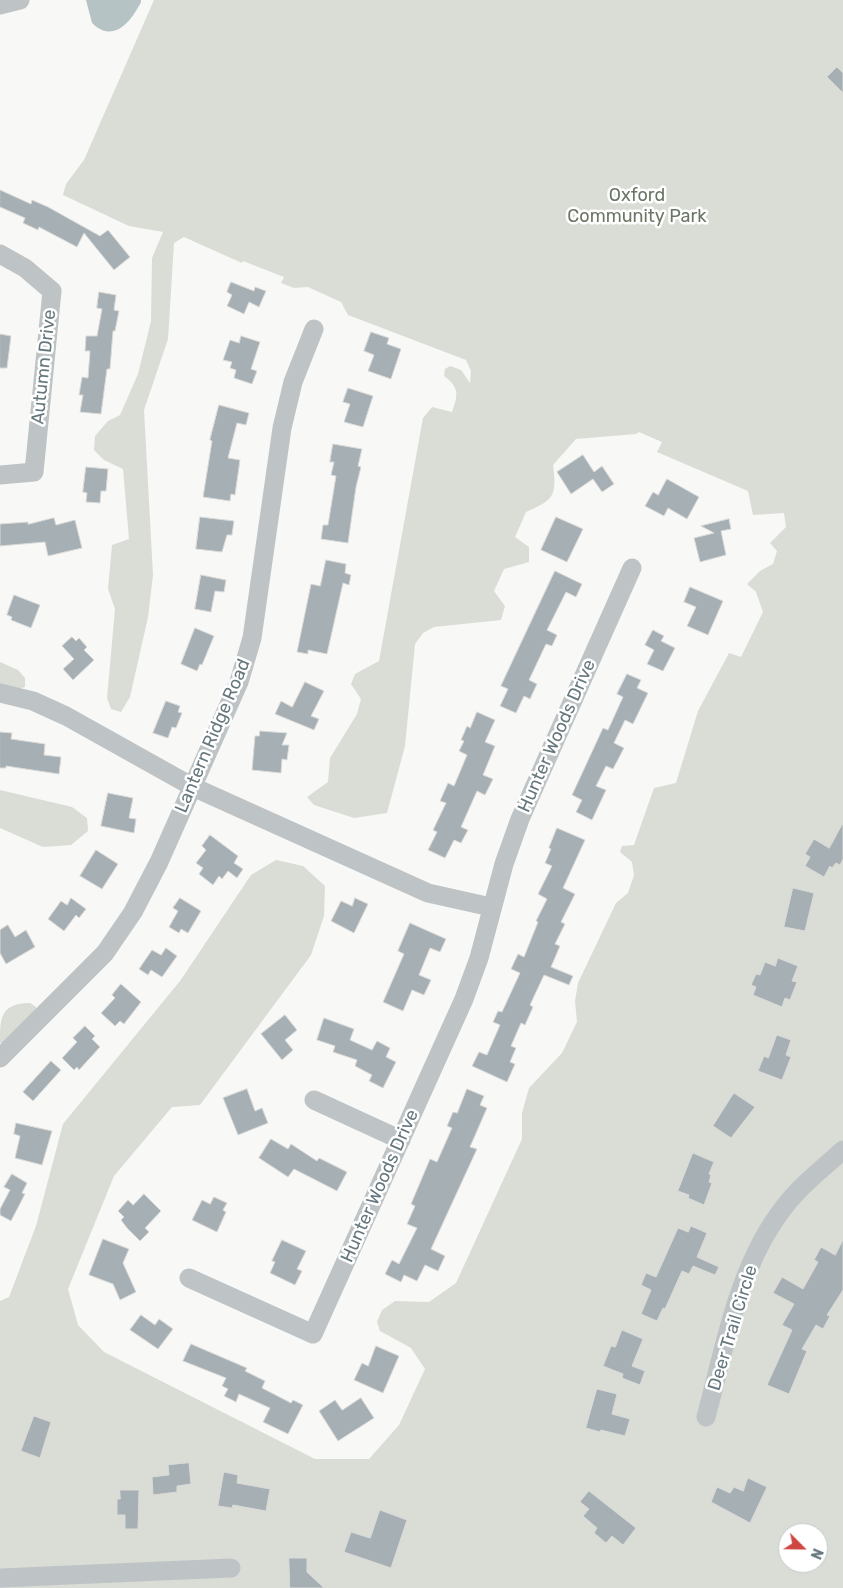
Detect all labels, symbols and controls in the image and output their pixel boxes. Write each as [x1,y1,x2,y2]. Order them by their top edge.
park label: Oxford Community Park [567,185,707,228]
street label: Autumn Drive [27,309,61,425]
street label: Lantern Ridge Road [171,656,255,816]
street label: Hunter Woods Drive [514,656,600,816]
street label: Hunter Woods Drive [337,1106,423,1266]
street label: Deer Trail Circle [704,1263,762,1393]
north arrow [778,1523,828,1573]
text: N [807,1546,826,1562]

